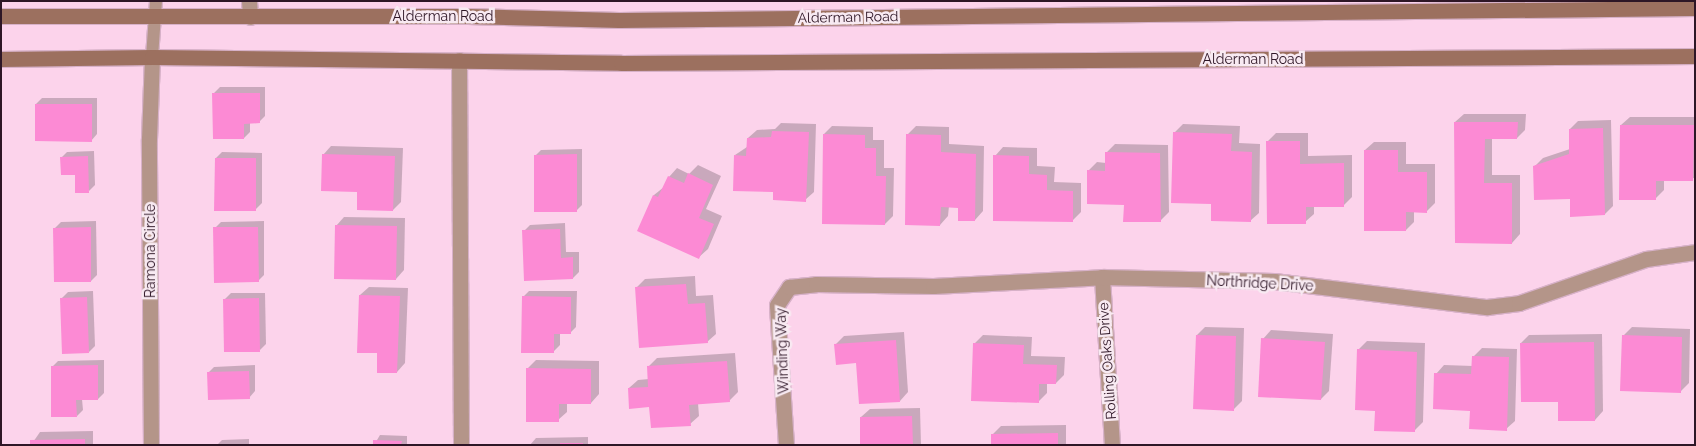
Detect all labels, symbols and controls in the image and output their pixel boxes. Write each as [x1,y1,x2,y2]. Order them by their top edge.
street label: Alderman Road [393,8,493,24]
street label: Alderman Road [797,8,899,26]
street label: Alderman Road [1203,51,1303,67]
street label: Ramona Circle [142,204,158,298]
street label: Northridge Drive [1206,272,1314,294]
street label: Rolling Oaks Drive [1095,302,1119,420]
street label: Winding Way [772,307,792,395]

